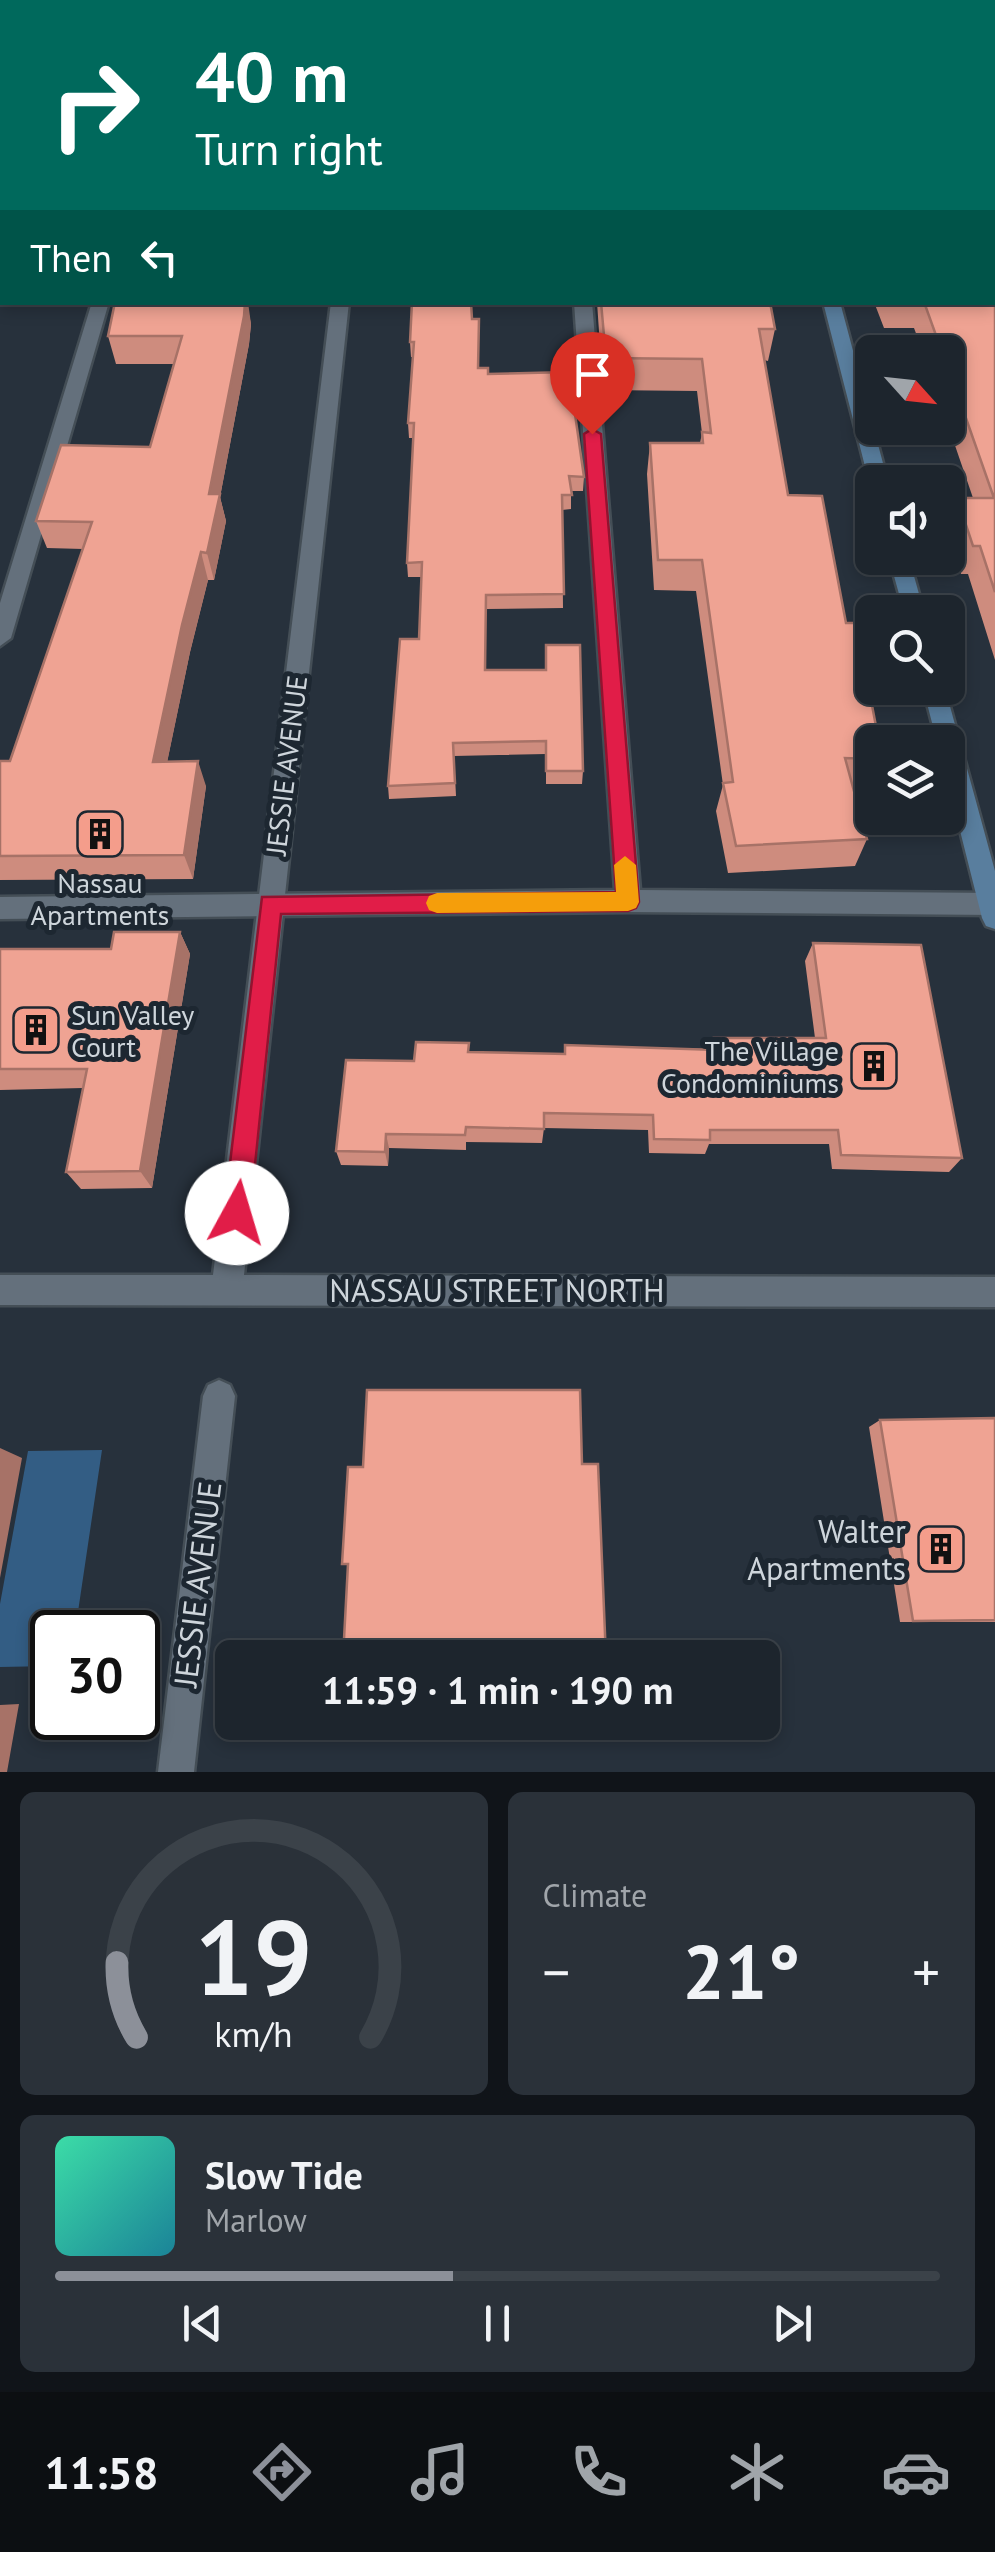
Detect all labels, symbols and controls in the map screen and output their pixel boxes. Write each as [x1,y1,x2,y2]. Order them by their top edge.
text: 40 m [195,31,348,121]
icon: right [30,40,160,170]
text: Turn right [195,119,383,177]
icon: left [132,230,187,285]
text: Then [30,233,112,282]
pin [550,332,635,435]
north arrow [855,335,965,445]
map controls [855,335,965,835]
icon: arrive [565,347,620,402]
button: sound [855,465,965,575]
button: search [855,595,965,705]
street label: JESSIE AVENUE [257,673,315,858]
button: layers [855,725,965,835]
building icon: Nassau Apartments [74,808,126,860]
place label: Nassau Apartments [31,864,169,933]
place label: Sun Valley Court [71,996,194,1065]
building icon: Sun Valley Court [10,1004,62,1056]
place label: The Village Condominiums [661,1032,839,1101]
building icon: The Village Condominiums [848,1040,900,1092]
position arrow [185,1161,289,1265]
street label: NASSAU STREET NORTH [329,1269,665,1311]
street label: JESSIE AVENUE [163,1479,230,1691]
place label: Walter Apartments [747,1510,906,1589]
building icon: Walter Apartments [915,1523,967,1575]
speed limit sign: 30 [30,1610,160,1740]
text: 11:59 · 1 min · 190 m [322,1665,673,1714]
text: Climate [543,1874,647,1916]
text: 19 [195,1889,313,2024]
text: 21° [682,1923,800,2020]
text: − [543,1936,570,2007]
text: + [912,1936,940,2007]
text: km/h [215,2011,293,2057]
text: Slow Tide [205,2150,363,2199]
text: Marlow [205,2199,307,2241]
icon: previous [175,2296,230,2351]
icon: pause [470,2296,525,2351]
icon: next [765,2296,820,2351]
icon: directions [247,2437,317,2507]
icon: music [405,2437,475,2507]
icon: phone [564,2437,634,2507]
icon: climate [722,2437,792,2507]
icon: car [881,2437,951,2507]
text: 11:58 [44,2443,158,2501]

